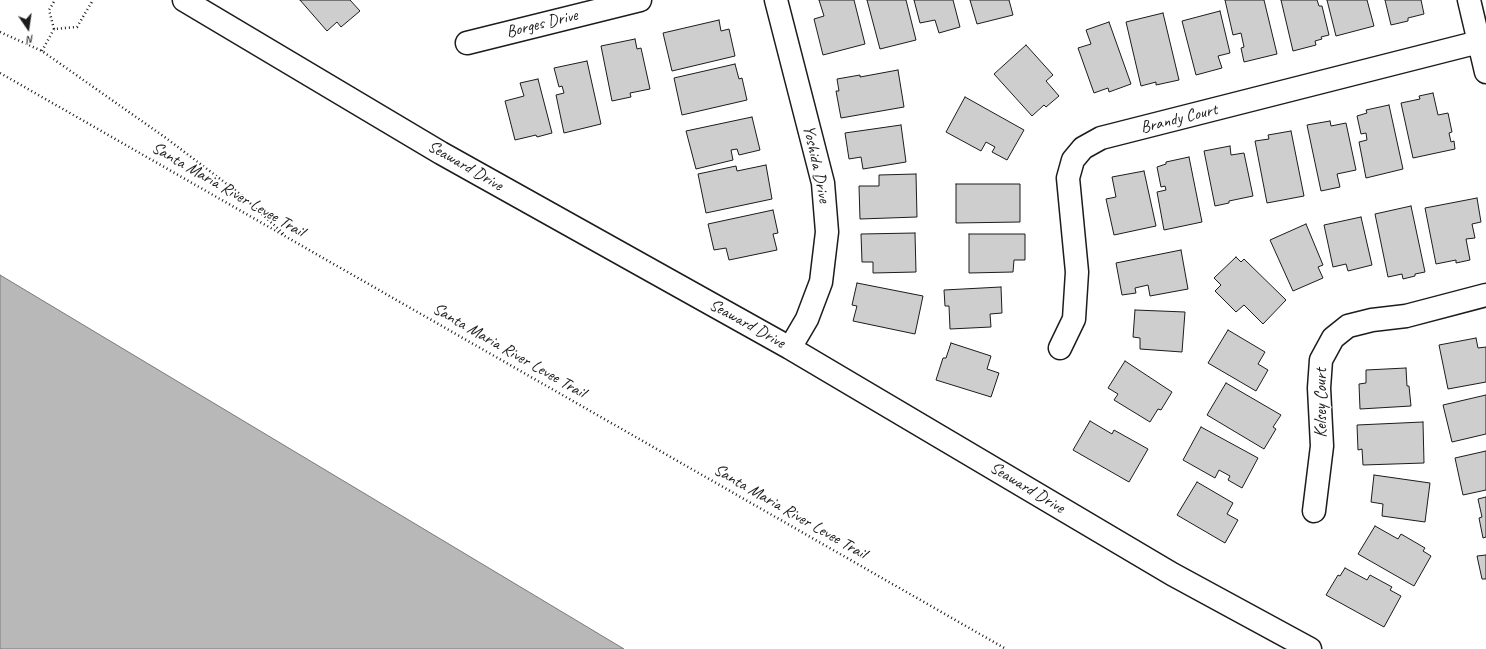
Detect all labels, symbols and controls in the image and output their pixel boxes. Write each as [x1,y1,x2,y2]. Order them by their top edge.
street label: Borges Drive [504,5,580,43]
north arrow [8,8,48,48]
text: N [26,32,36,47]
street label: Brandy Court [1138,100,1220,138]
street label: Yoshida Drive [798,123,834,205]
street label: Seaward Drive [424,136,506,196]
street label: Santa Maria River Levee Trail [148,138,308,242]
street label: Seaward Drive [706,295,788,353]
street label: Santa Maria River Levee Trail [429,299,589,403]
street label: Kelsey Court [1312,368,1332,438]
street label: Seaward Drive [986,458,1068,518]
street label: Santa Maria River Levee Trail [710,460,870,564]

